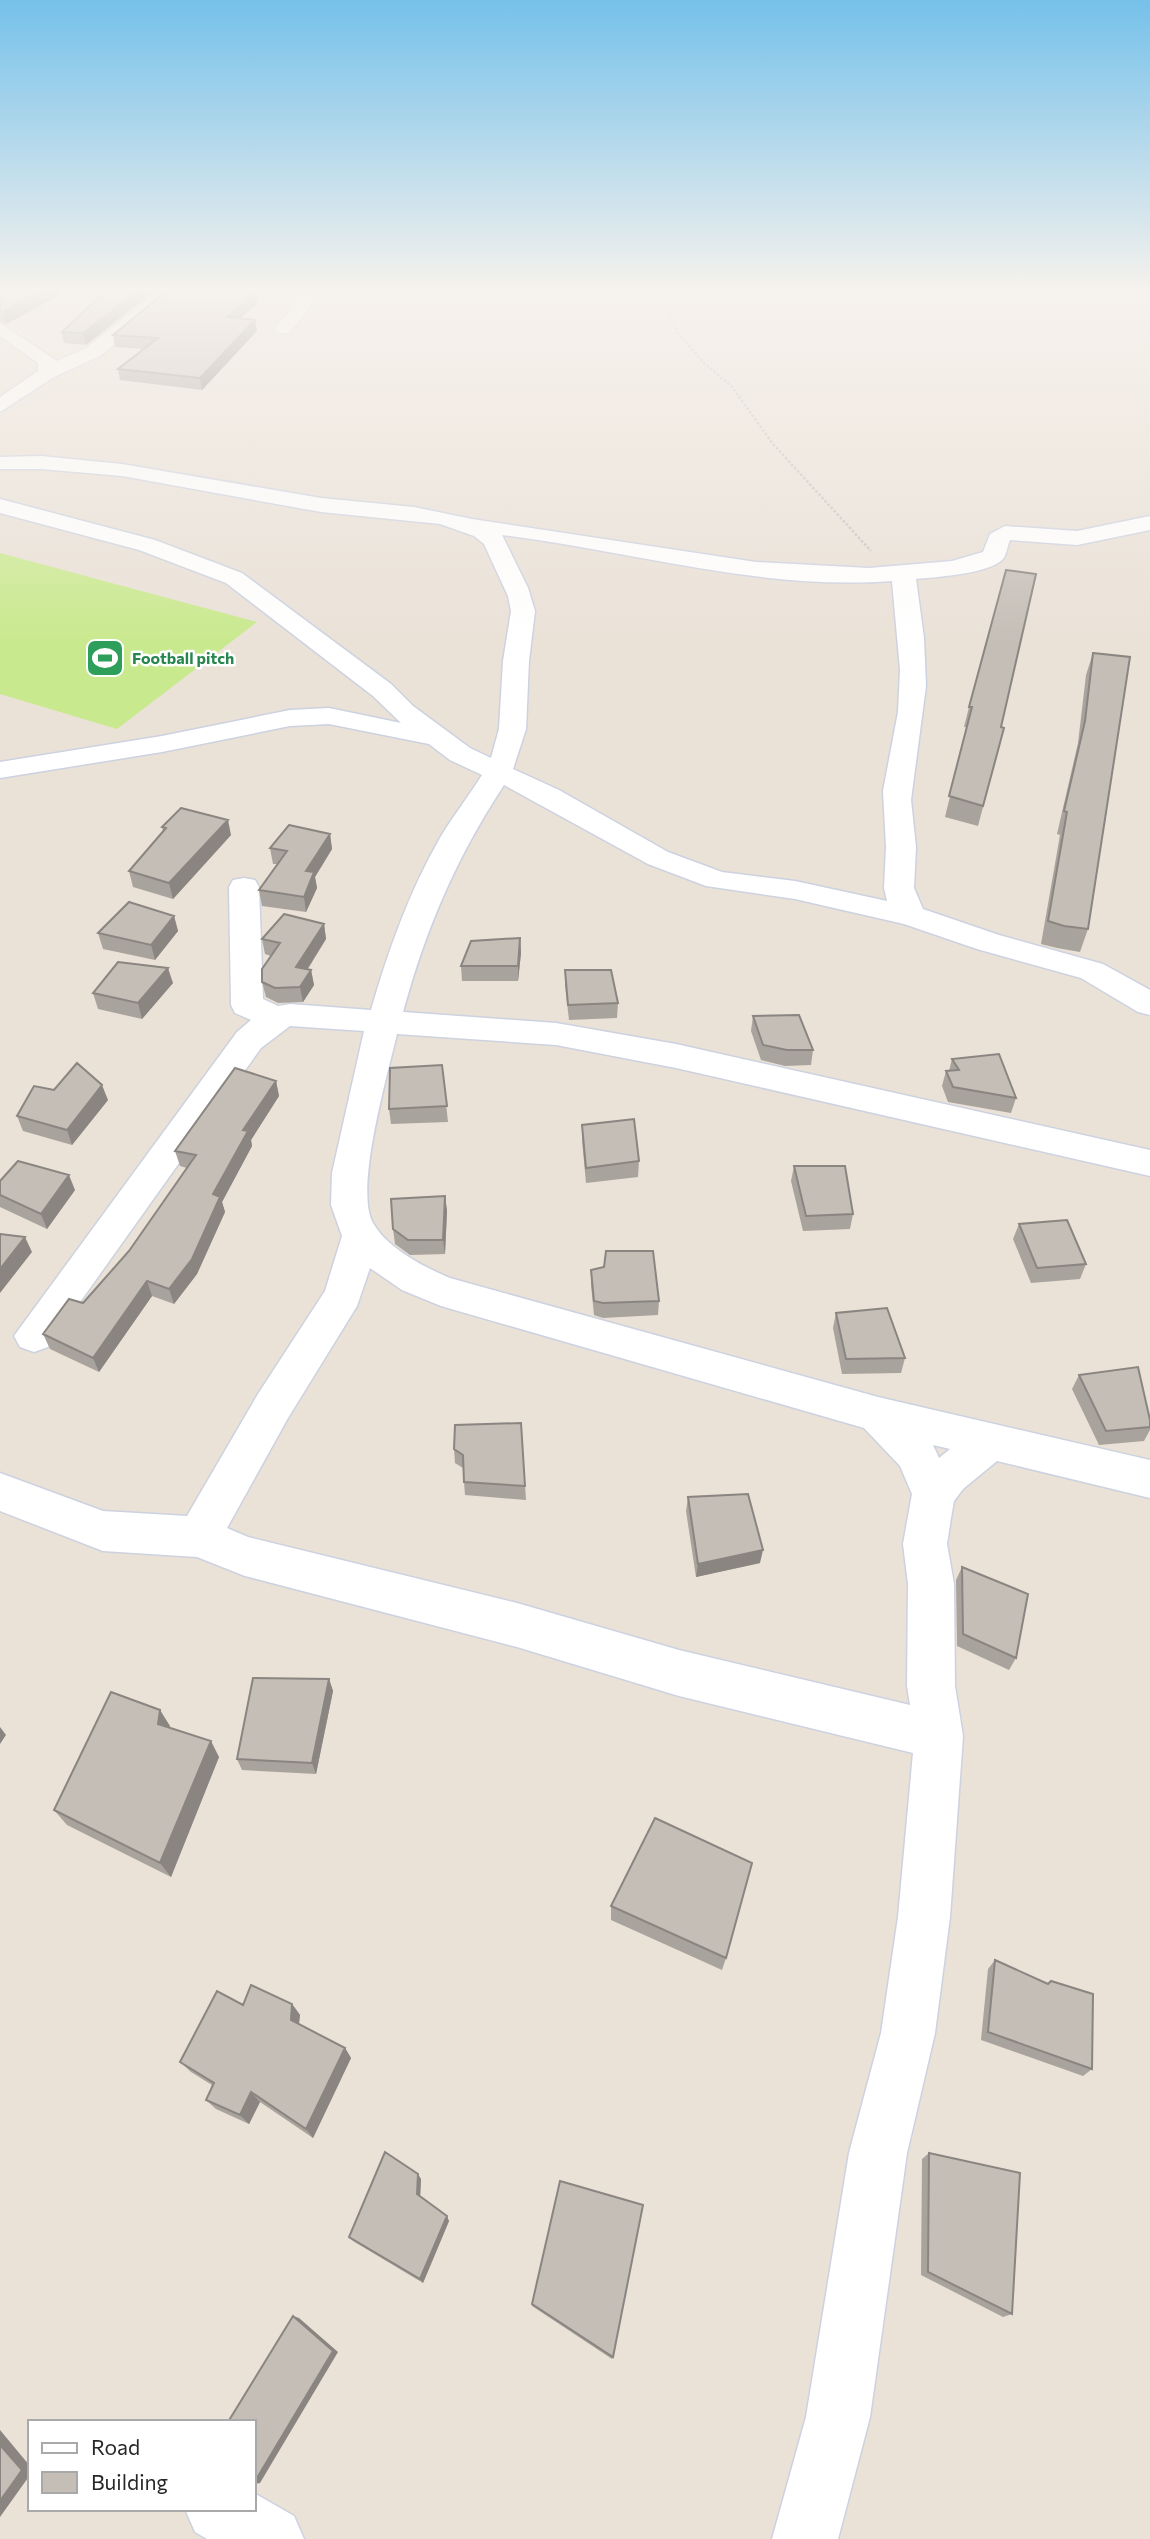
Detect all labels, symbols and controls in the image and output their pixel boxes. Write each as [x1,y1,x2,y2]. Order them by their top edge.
sports icon: Football pitch [84,637,126,679]
place label: Football pitch [132,648,234,667]
legend [28,2420,256,2511]
text: Road [91,2434,140,2459]
text: Building [91,2469,168,2494]

